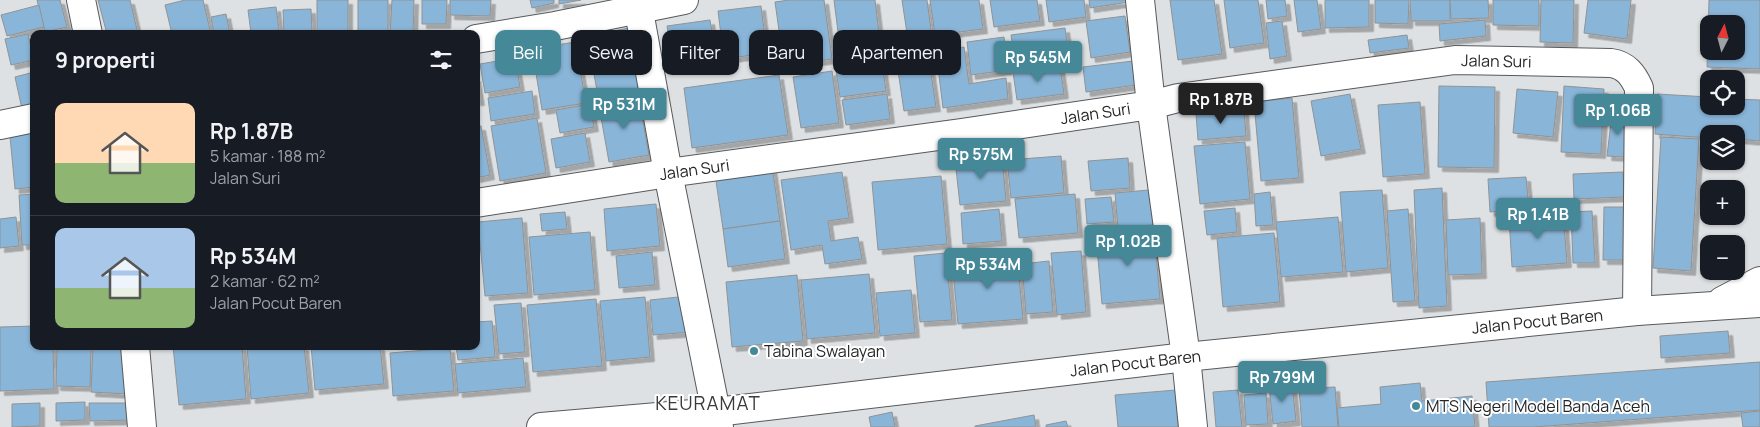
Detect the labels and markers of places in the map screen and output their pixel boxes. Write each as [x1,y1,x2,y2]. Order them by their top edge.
pin: Rp 545M [992,41,1084,83]
pin: Rp 1.87B [1169,82,1273,125]
pin: Rp 531M [578,88,670,130]
pin: Rp 1.06B [1566,94,1670,136]
pin: Rp 575M [935,138,1027,180]
pin: Rp 1.41B [1486,198,1590,240]
pin: Rp 1.02B [1076,224,1180,267]
pin: Rp 534M [942,248,1034,290]
place label: Tabina Swalayan [764,340,885,362]
marker: Tabina Swalayan [748,345,760,357]
pin: Rp 799M [1236,360,1328,403]
place label: MTS Negeri Model Banda Aceh [1426,395,1650,417]
marker: MTS Negeri Model Banda Aceh [1410,400,1422,412]

